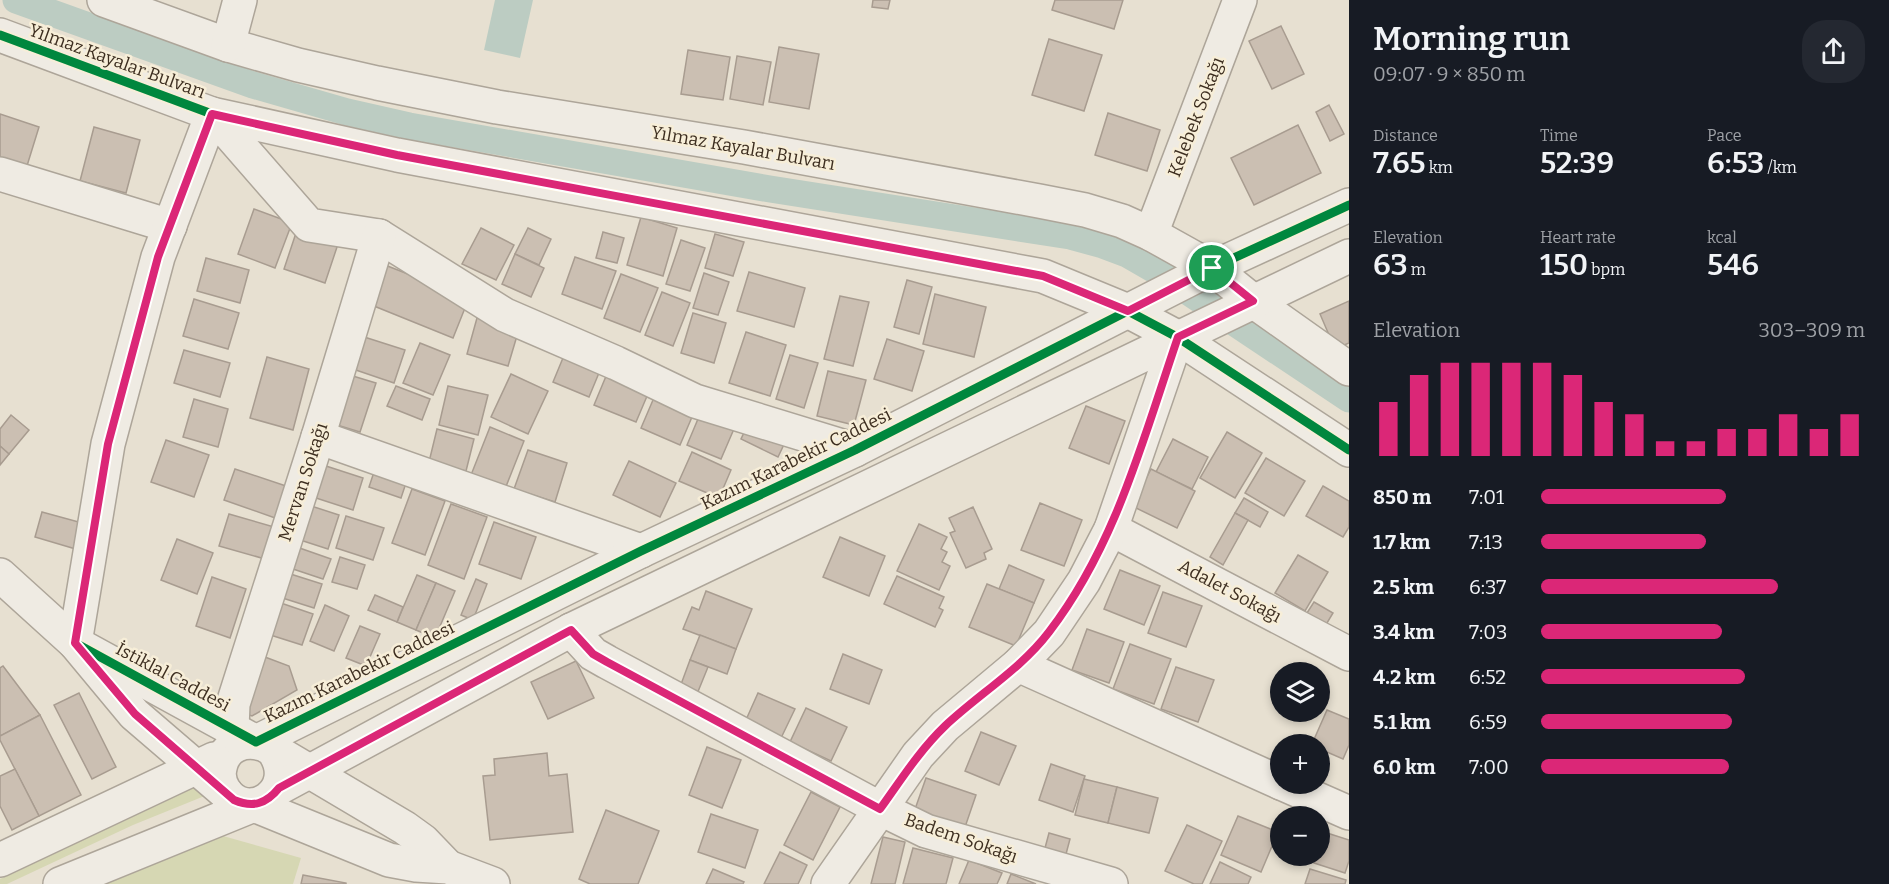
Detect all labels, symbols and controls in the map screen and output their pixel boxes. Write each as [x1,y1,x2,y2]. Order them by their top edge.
street label: Yılmaz Kayalar Bulvarı [26,19,208,103]
text: Morning run [1373,19,1570,59]
button: share [1802,20,1865,83]
street label: Kelebek Sokağı [1163,54,1229,180]
text: 09:07 · 9 × 850 m [1373,62,1525,86]
street label: Yılmaz Kayalar Bulvarı [649,121,837,175]
text: Distance [1373,126,1438,145]
text: Time [1540,126,1578,145]
text: Pace [1707,126,1742,145]
text: 7.65 [1373,145,1426,181]
text: 52:39 [1540,145,1614,181]
text: 6:53 [1707,145,1764,181]
text: km [1426,158,1453,177]
text: /km [1764,158,1797,177]
text: Elevation [1373,228,1443,247]
text: Heart rate [1540,228,1616,247]
text: kcal [1707,228,1737,247]
pin [1186,242,1237,293]
text: 63 [1373,247,1408,283]
text: 150 [1540,247,1588,283]
text: 546 [1707,247,1759,283]
icon: arrive [1195,251,1228,284]
text: m [1408,260,1426,279]
text: bpm [1588,260,1625,279]
text: Elevation [1373,318,1460,342]
text: 303–309 m [1758,318,1865,342]
street label: Kazım Karabekir Caddesi [697,403,895,515]
street label: Mervan Sokağı [273,420,333,544]
text: 850 m [1373,485,1431,509]
text: 7:01 [1469,485,1504,509]
text: 1.7 km [1373,530,1430,554]
text: 7:13 [1469,530,1503,554]
street label: Adalet Sokağı [1175,555,1285,627]
text: 2.5 km [1373,575,1434,599]
text: 6:37 [1469,575,1506,599]
street label: Kazım Karabekir Caddesi [260,616,458,728]
text: 3.4 km [1373,620,1435,644]
text: 7:03 [1469,620,1507,644]
street label: İstiklal Caddesi [112,638,234,716]
map controls [1270,662,1330,866]
button: layers [1270,662,1330,722]
text: 4.2 km [1373,665,1435,689]
text: 6:52 [1469,665,1506,689]
text: 5.1 km [1373,710,1431,734]
text: 6:59 [1469,710,1507,734]
button: + [1270,734,1330,794]
text: 6.0 km [1373,755,1436,779]
text: 7:00 [1469,755,1509,779]
button: − [1270,806,1330,866]
street label: Badem Sokağı [902,808,1020,868]

